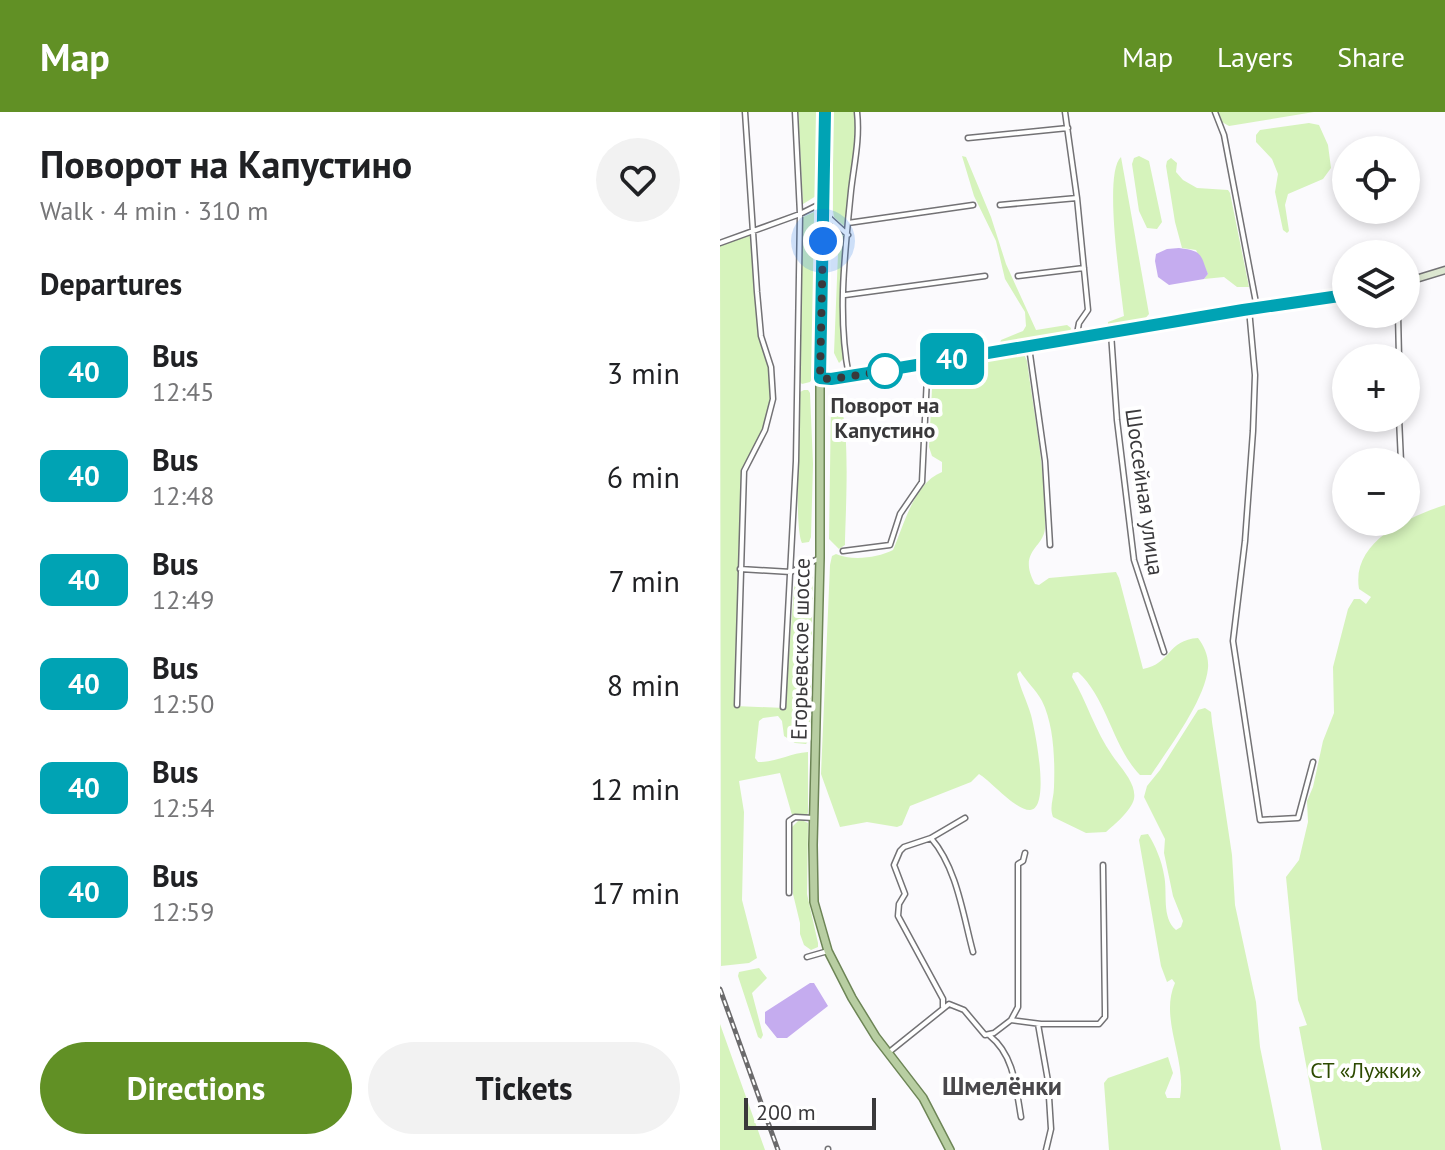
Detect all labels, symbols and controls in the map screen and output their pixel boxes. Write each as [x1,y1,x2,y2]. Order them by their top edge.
text: Map [40,32,110,81]
text: Map [1122,38,1173,75]
text: Layers [1217,38,1293,75]
text: Share [1337,38,1405,75]
map controls [1332,136,1420,536]
button: locate [1332,136,1420,224]
button: heart [596,138,680,222]
text: Поворот на Капустино [40,139,412,188]
text: Walk · 4 min · 310 m [40,194,268,227]
your location [803,221,843,261]
button: layers [1332,240,1420,328]
text: Departures [40,264,182,303]
line badge: 40 [916,333,988,385]
text: Bus [152,336,199,375]
text: 40 [936,340,968,377]
button: + [1332,344,1420,432]
text: 40 [68,353,100,390]
text: 3 min [607,353,680,392]
marker: Поворот на Капустино [868,354,902,388]
text: 12:45 [152,375,214,408]
place label: Поворот на Капустино [830,391,940,444]
street label: Шоссейная улица [1119,407,1171,577]
text: Bus [152,440,199,479]
button: − [1332,448,1420,536]
text: 40 [68,457,100,494]
text: 6 min [607,457,680,496]
text: 12:48 [152,479,214,512]
text: Bus [152,544,199,583]
street label: Егорьевское шоссе [784,558,816,740]
text: 40 [68,561,100,598]
text: 7 min [608,561,680,600]
text: 12:49 [152,583,214,616]
text: Bus [152,648,199,687]
text: 40 [68,665,100,702]
text: 8 min [607,665,680,704]
text: 12:50 [152,687,214,720]
text: Bus [152,752,199,791]
text: 40 [68,769,100,806]
text: 12 min [590,769,680,808]
text: 12:54 [152,791,214,824]
text: Bus [152,856,199,895]
text: 40 [68,873,100,910]
text: 17 min [592,873,680,912]
text: 12:59 [152,895,214,928]
button: Directions [40,1042,352,1134]
button: Tickets [368,1042,680,1134]
park label: СТ «Лужки» [1310,1056,1422,1084]
district label: Шмелёнки [942,1069,1062,1102]
scale bar [744,1094,876,1130]
text: 200 m [756,1098,816,1126]

